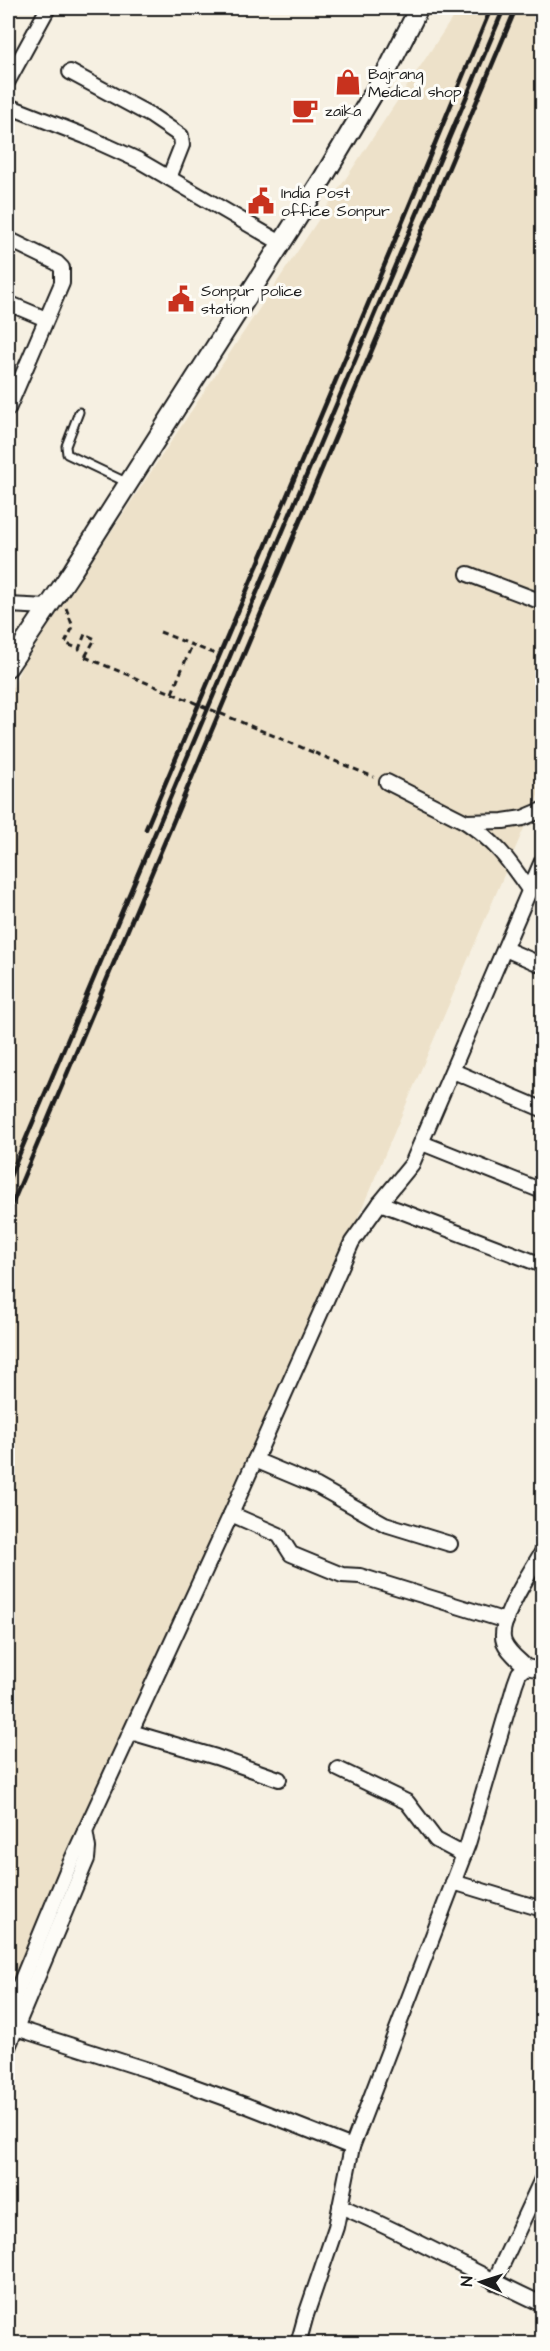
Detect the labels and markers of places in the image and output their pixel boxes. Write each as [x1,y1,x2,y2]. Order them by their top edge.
place label: Bajrang Medical shop [368,63,462,103]
shop icon: Bajrang Medical shop [333,67,363,97]
cafe icon: zaika [290,95,320,125]
place label: zaika [325,100,361,122]
place label: India Post office Sonpur [281,182,390,222]
public building icon: India Post office Sonpur [246,186,276,216]
place label: Sonpur police station [201,280,303,320]
public building icon: Sonpur police station [166,284,196,314]

